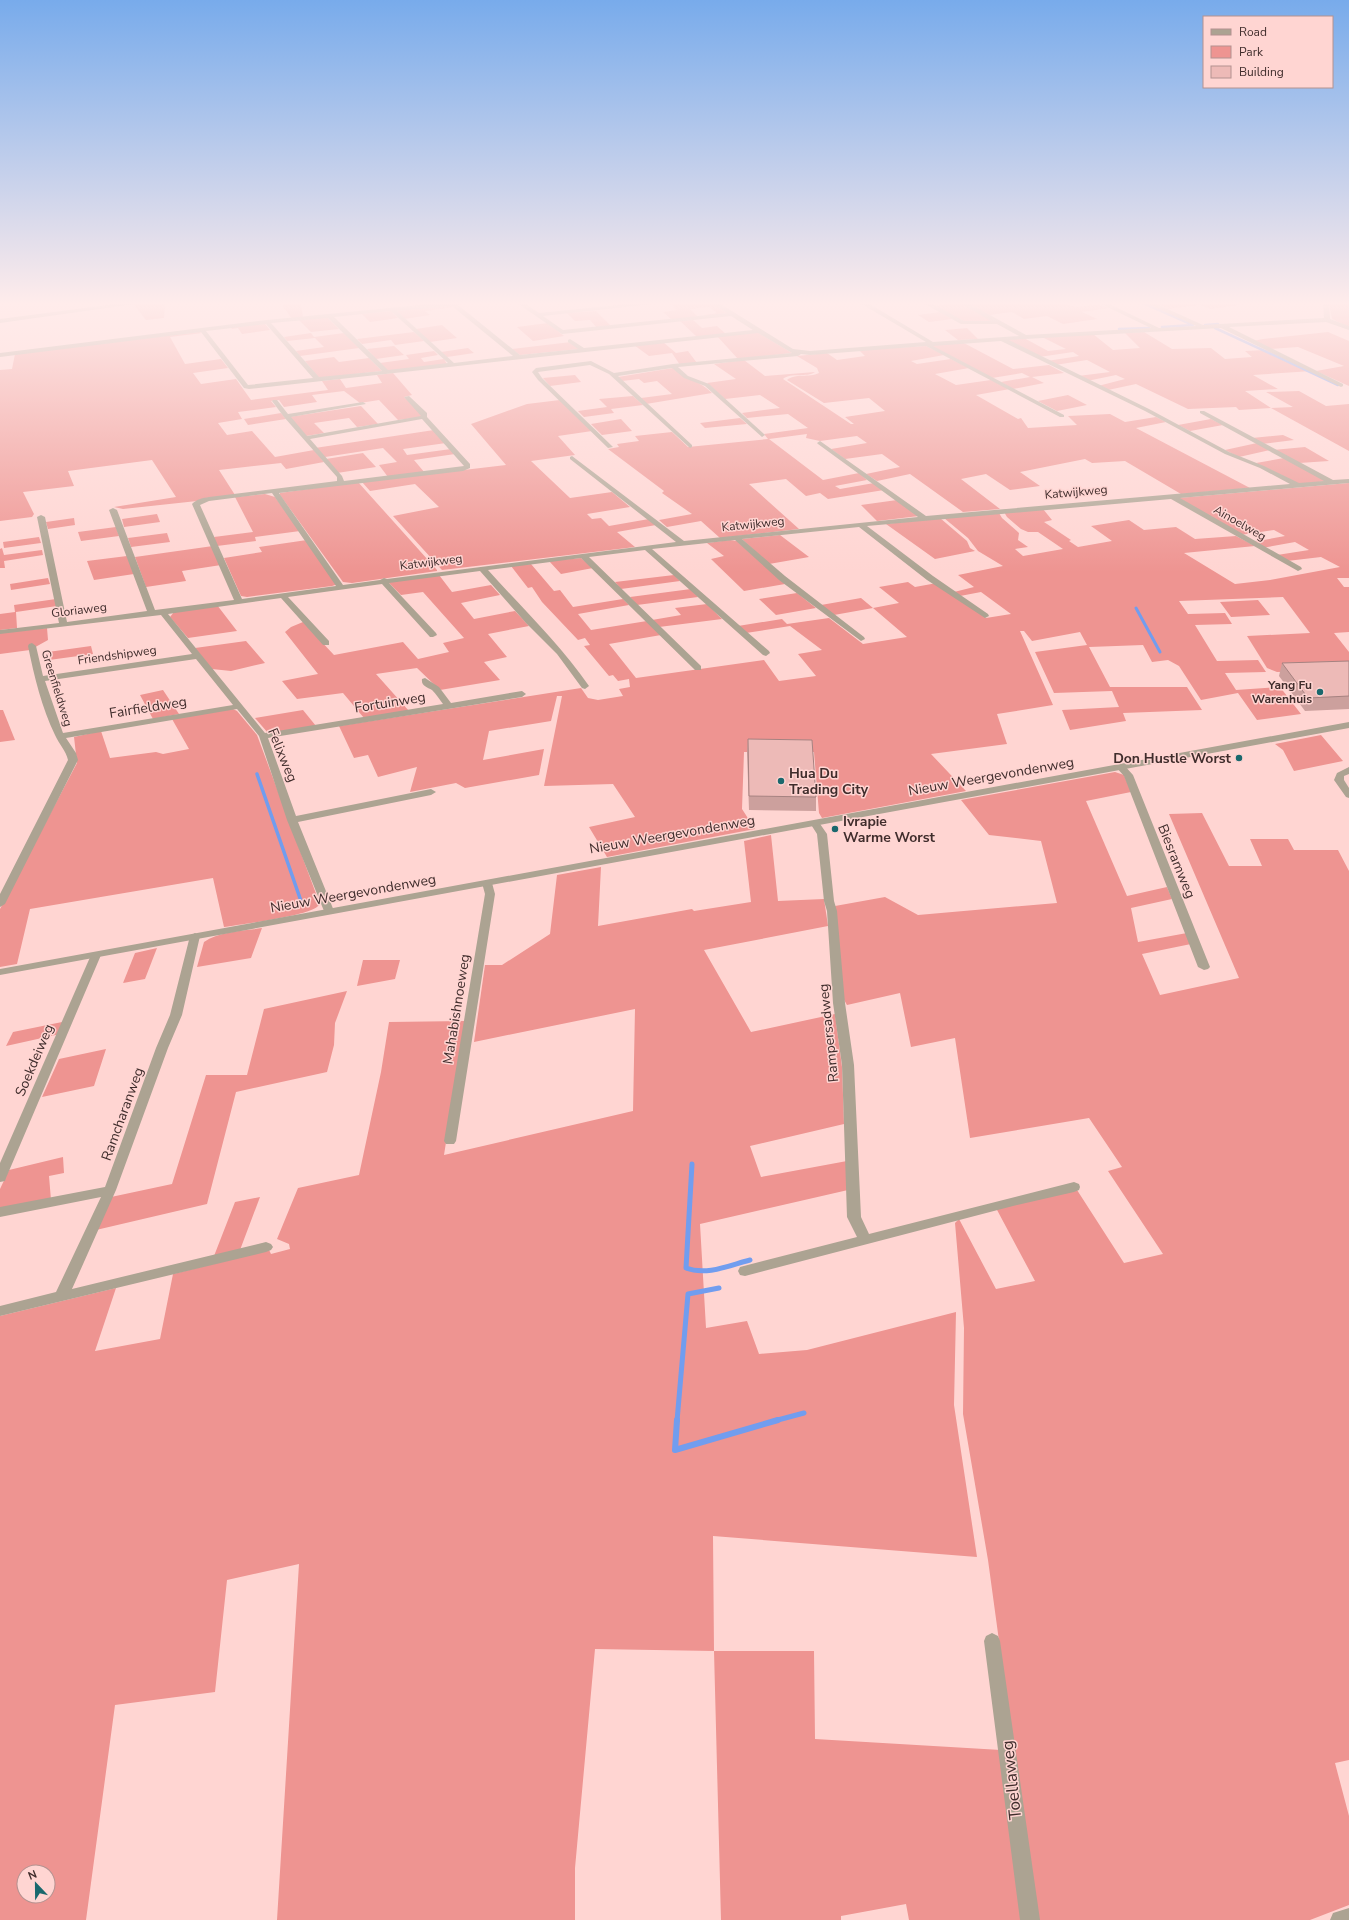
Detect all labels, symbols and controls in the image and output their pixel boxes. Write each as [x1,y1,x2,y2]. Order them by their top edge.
legend [1203,16,1333,88]
text: Road [1239,24,1267,40]
text: Park [1239,44,1264,60]
text: Building [1239,64,1284,80]
street label: Katwijkweg [1044,481,1108,503]
street label: Ainoelweg [1211,502,1269,544]
street label: Katwijkweg [721,513,785,535]
street label: Katwijkweg [399,550,463,574]
street label: Gloriaweg [50,599,108,621]
street label: Friendshipweg [77,642,157,668]
street label: Greenfieldweg [38,648,76,728]
place label: Yang Fu Warenhuis [1252,677,1312,707]
street label: Fortuinweg [353,687,427,717]
marker: Yang Fu Warenhuis [1315,687,1325,697]
street label: Fairfieldweg [108,692,188,723]
street label: Felixweg [263,725,302,785]
place label: Don Hustle Worst [1113,749,1232,768]
street label: Nieuw Weergevondenweg [907,753,1075,800]
marker: Don Hustle Worst [1234,753,1244,763]
place label: Hua Du Trading City [789,764,869,799]
marker: Hua Du Trading City [776,776,786,786]
street label: Nieuw Weergevondenweg [588,811,756,858]
place label: Ivrapie Warme Worst [843,812,935,847]
street label: Biesramweg [1153,821,1200,901]
marker: Ivrapie Warme Worst [830,824,840,834]
street label: Nieuw Weergevondenweg [269,870,437,917]
street label: Mahabishnoeweg [438,953,475,1066]
street label: Rampersadweg [814,983,843,1083]
street label: Soekdeiweg [11,1021,58,1099]
street label: Ramcharanweg [97,1065,148,1164]
street label: Toellaweg [996,1739,1027,1821]
north arrow [16,1864,56,1904]
text: N [26,1867,39,1884]

